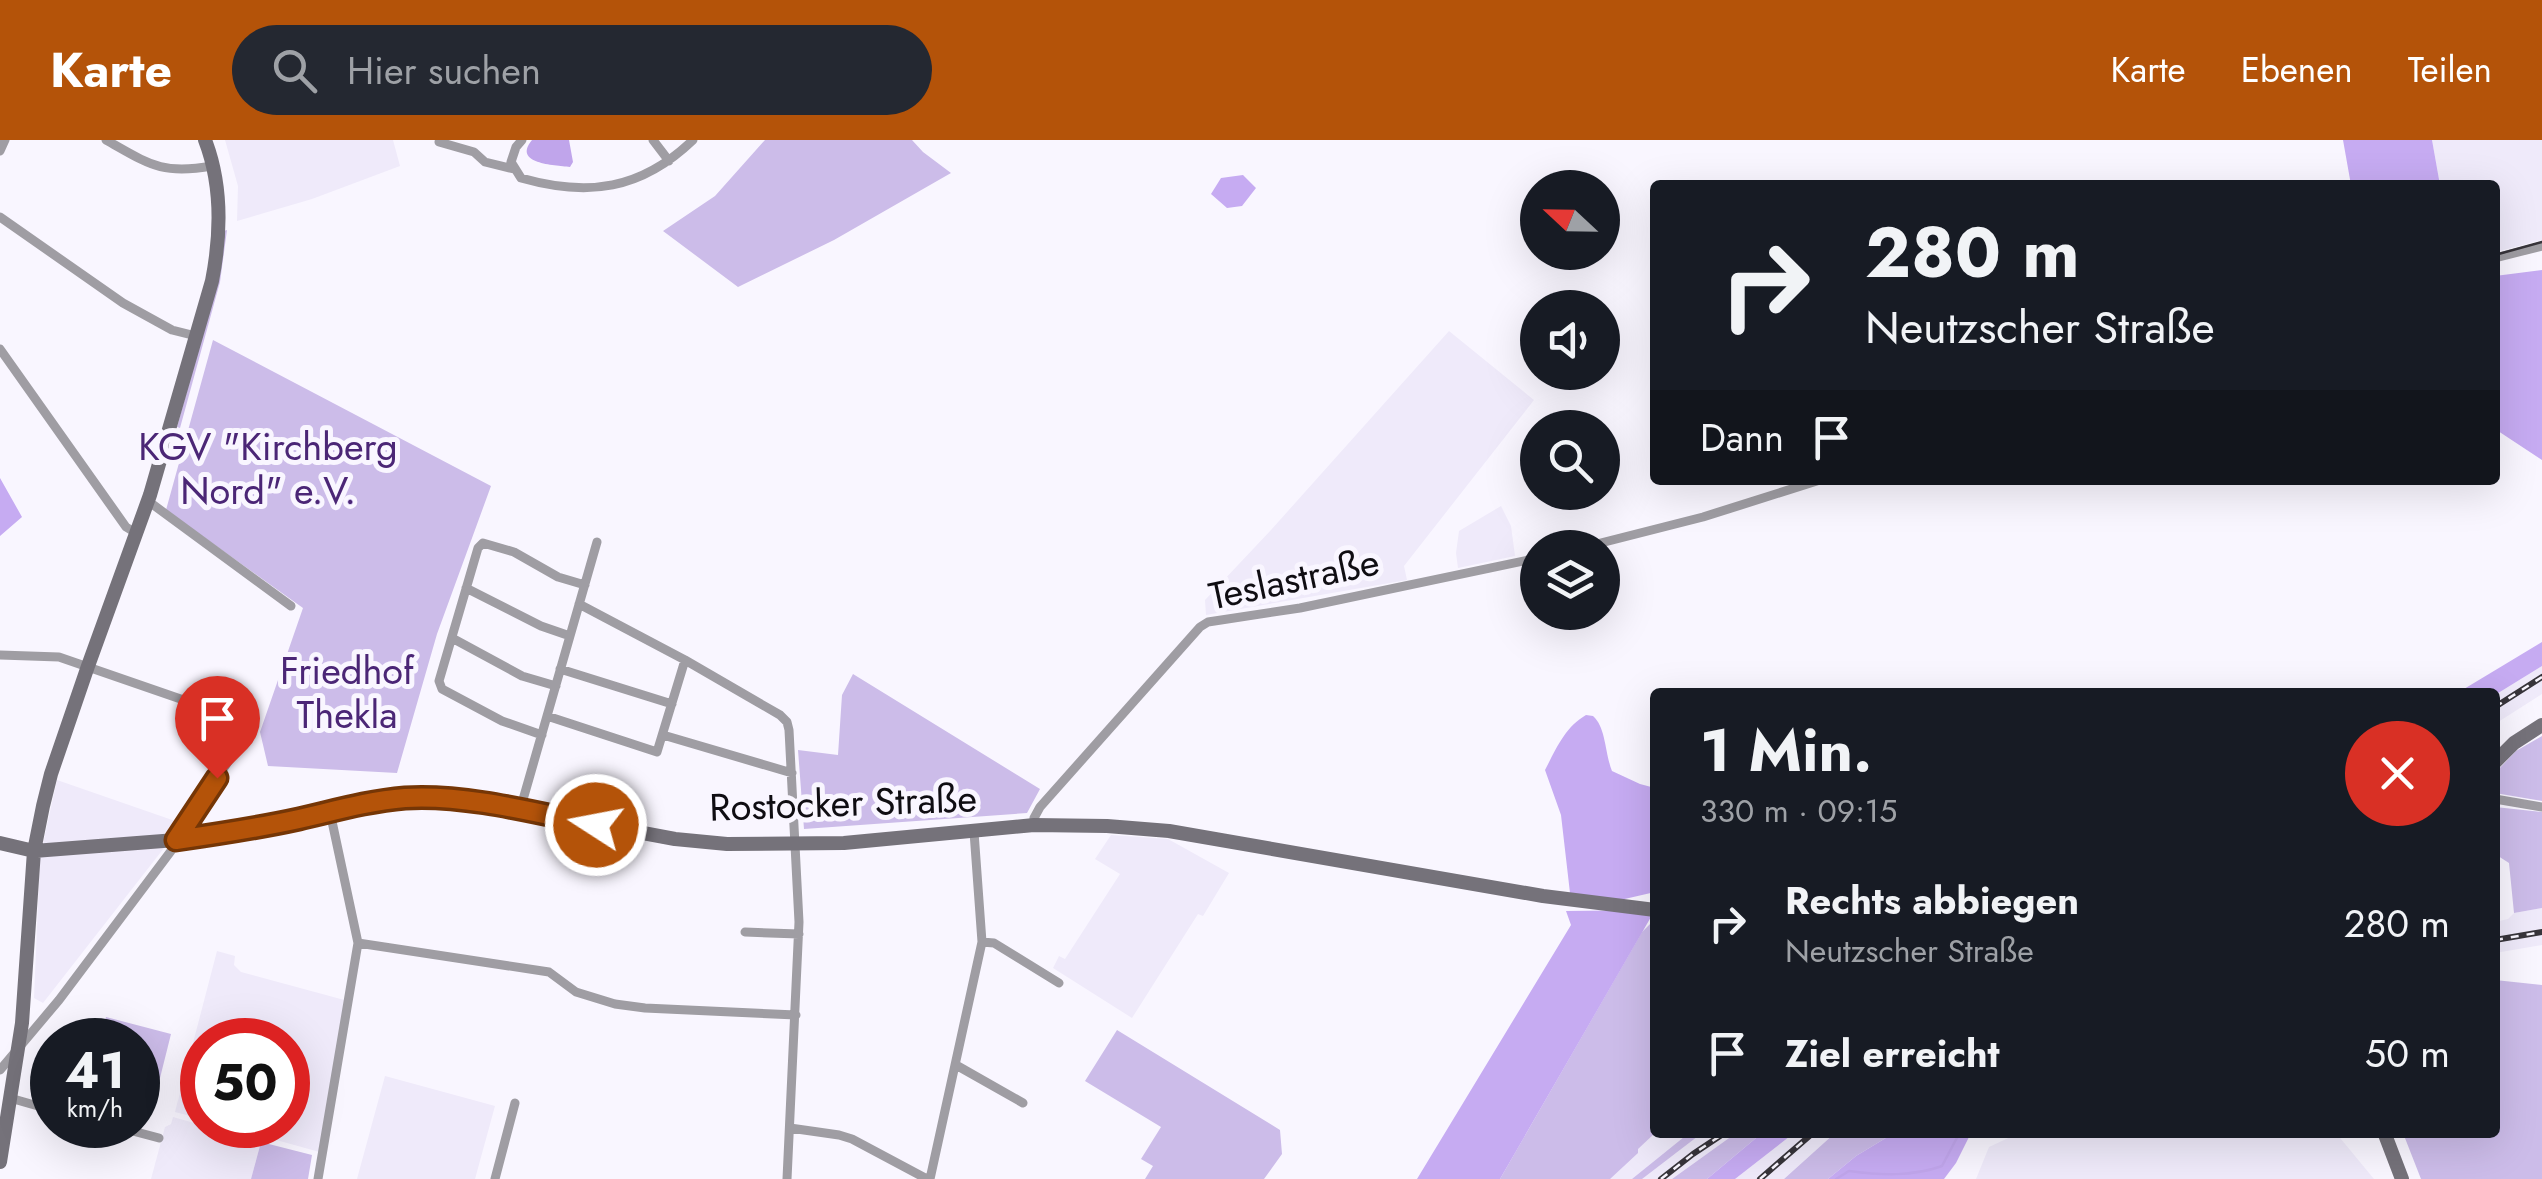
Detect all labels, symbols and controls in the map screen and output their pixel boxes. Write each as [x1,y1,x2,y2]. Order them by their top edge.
search box [232,25,932,115]
text: Karte [50,36,172,105]
icon: search [267,43,322,98]
text: Hier suchen [347,43,541,98]
text: Karte [2111,45,2186,95]
text: Ebenen [2241,45,2353,95]
text: Teilen [2408,45,2492,95]
north arrow [1520,170,1620,270]
map controls [1520,170,1620,630]
text: 280 m [1865,202,2080,303]
icon: right [1700,220,1830,350]
button: sound [1520,290,1620,390]
text: Neutzscher Straße [1865,295,2215,360]
button: search [1520,410,1620,510]
text: Dann [1700,410,1784,465]
icon: arrive [1804,410,1859,465]
park label: KGV "Kirchberg Nord" e.V. [138,419,398,518]
button: layers [1520,530,1620,630]
street label: Teslastraße [1204,534,1384,623]
park label: Friedhof Thekla [280,643,415,742]
pin [175,676,260,779]
icon: arrive [190,691,245,746]
text: 1 Min. [1700,707,1872,794]
button: close [2345,721,2450,826]
street label: Rostocker Straße [708,770,978,835]
position arrow [544,773,648,877]
text: 330 m · 09:15 [1700,788,1897,834]
text: Rechts abbiegen [1785,873,2079,928]
icon: right [1700,896,1755,951]
text: 280 m [2344,896,2450,951]
text: Neutzscher Straße [1785,928,2034,974]
speed limit sign: 50 [180,1018,310,1148]
icon: arrive [1700,1026,1755,1081]
text: Ziel erreicht [1785,1026,2000,1081]
text: 50 m [2365,1026,2450,1081]
text: 41 [65,1034,125,1107]
text: km/h [67,1090,123,1126]

